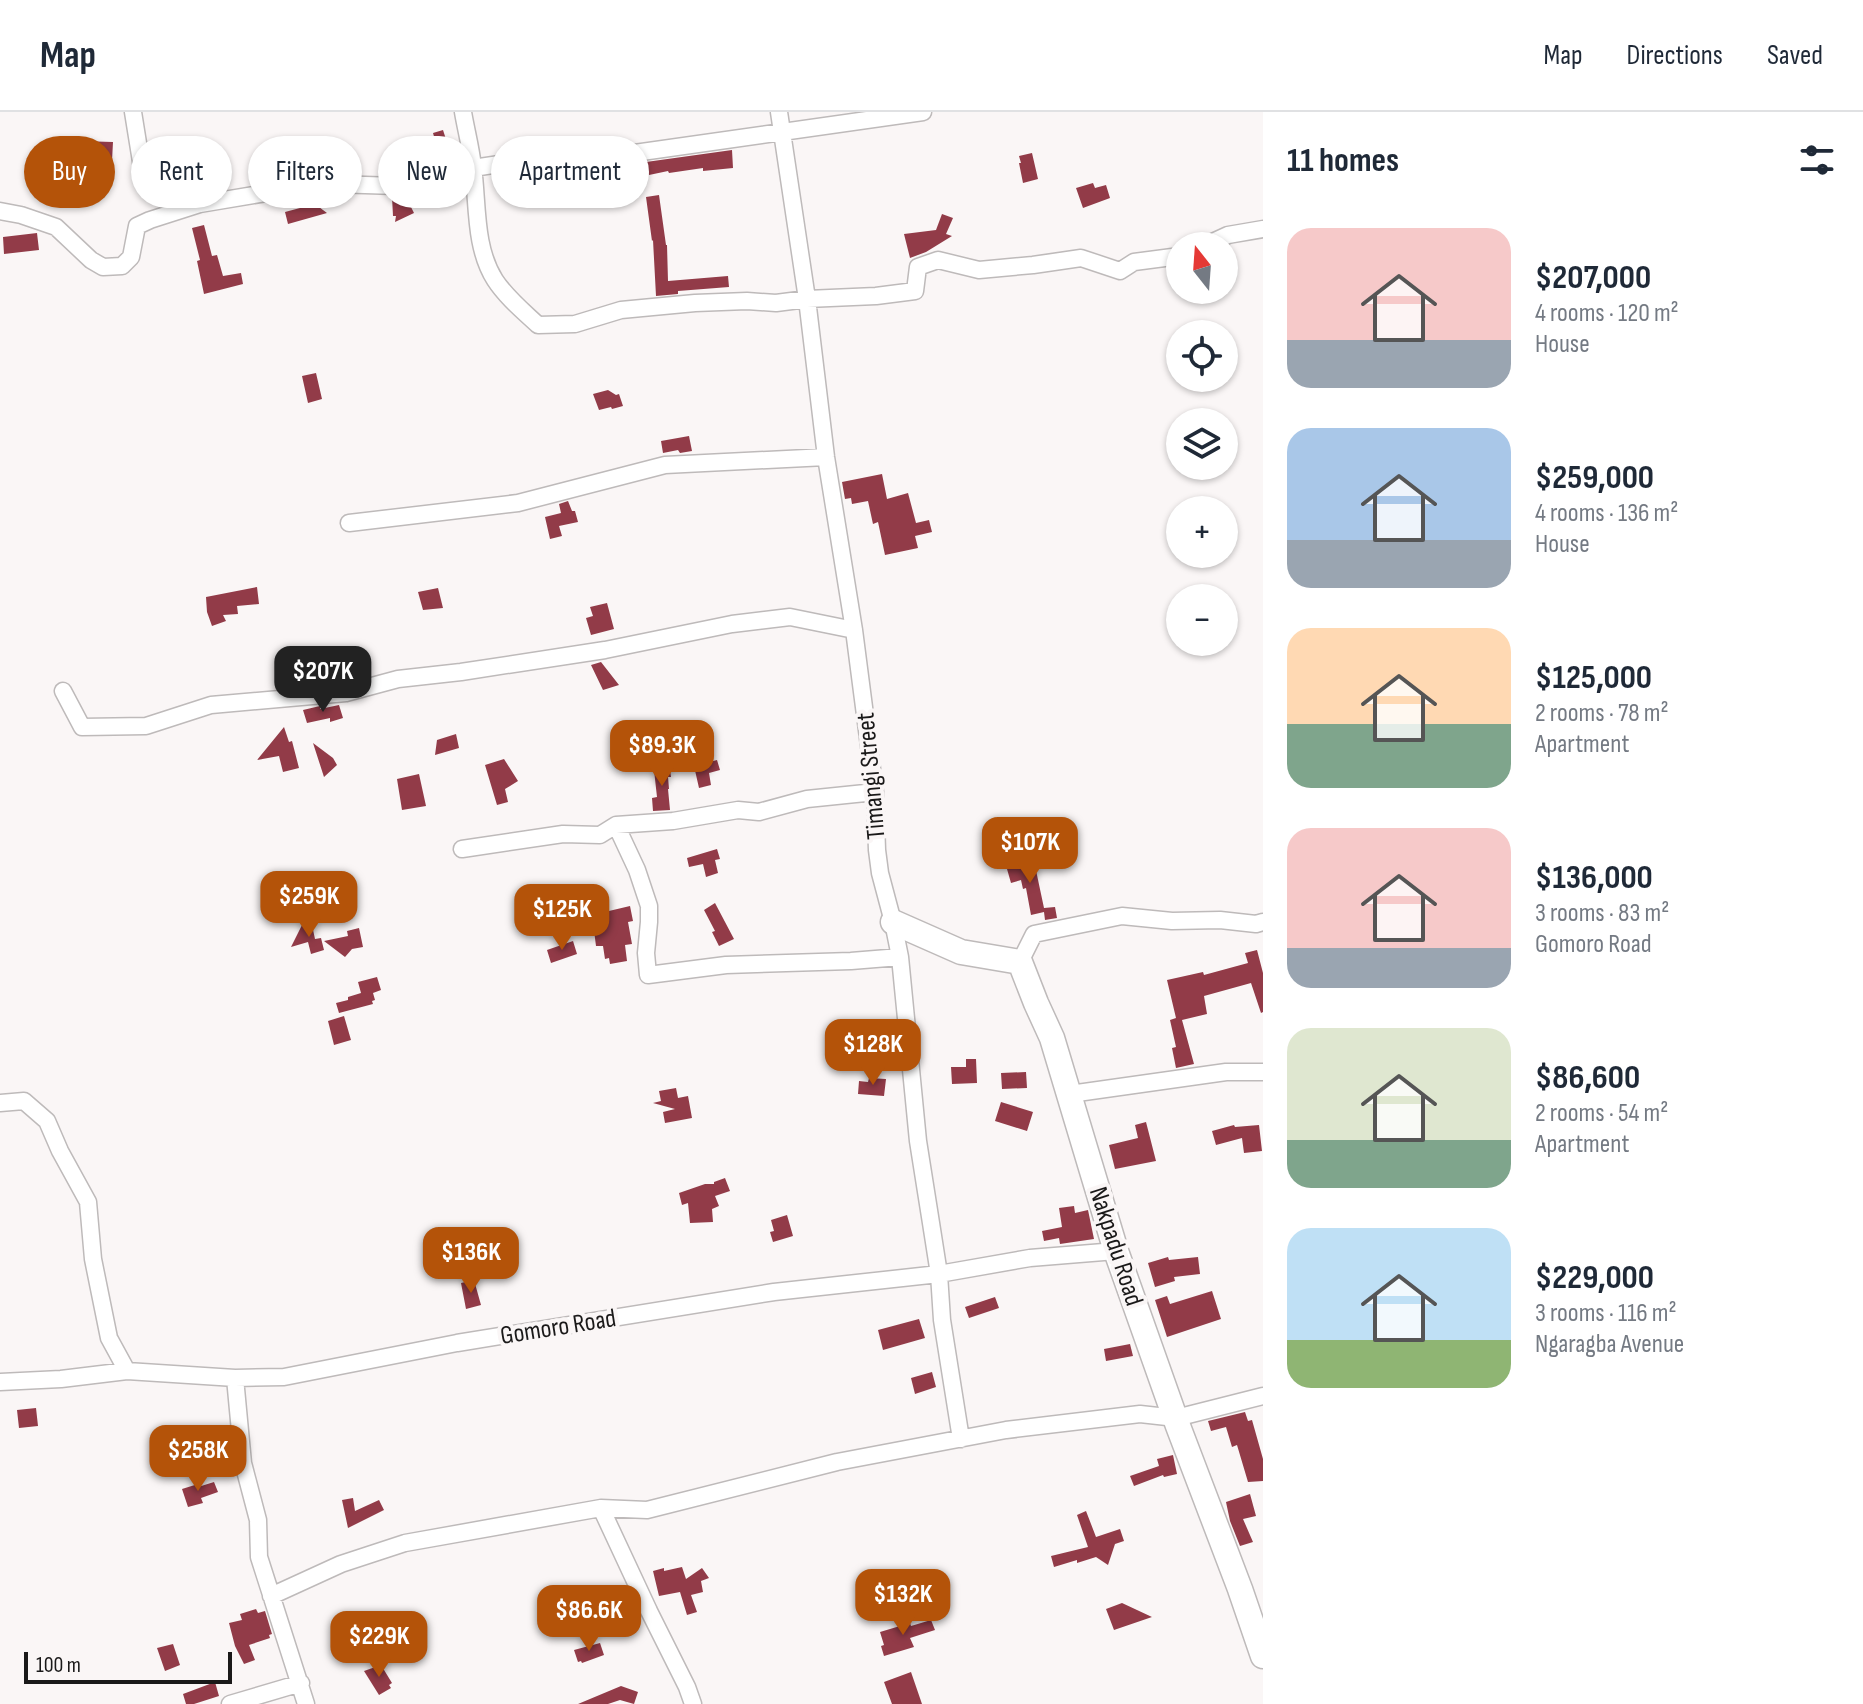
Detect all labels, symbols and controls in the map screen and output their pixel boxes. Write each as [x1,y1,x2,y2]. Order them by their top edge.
text: Map [40,33,96,78]
text: Map [1544,39,1583,72]
text: Directions [1627,39,1723,72]
text: Saved [1767,39,1823,72]
chip: Buy [24,136,115,208]
chip: Rent [131,136,232,208]
chip: Filters [248,136,362,208]
chip: New [378,136,475,208]
chip: Apartment [491,136,649,208]
icon: filters [1795,138,1839,182]
text: 11 homes [1287,140,1399,181]
north arrow [1166,232,1238,304]
map controls [1166,232,1238,656]
text: $207,000 [1535,257,1651,298]
icon: home [1351,260,1447,356]
text: 4 rooms · 120 m² [1535,298,1679,329]
button: locate [1166,320,1238,392]
text: House [1535,329,1590,360]
button: layers [1166,408,1238,480]
text: $259,000 [1535,457,1654,498]
icon: home [1351,460,1447,556]
button: + [1166,496,1238,568]
text: 4 rooms · 136 m² [1535,498,1678,529]
text: House [1535,529,1590,560]
button: − [1166,584,1238,656]
pin: $207K [267,646,379,714]
text: $207K [292,656,354,687]
text: $125,000 [1535,657,1652,698]
icon: home [1351,660,1447,756]
text: 2 rooms · 78 m² [1535,698,1669,729]
street label: Timangi Street [850,711,892,841]
pin: $89.3K [597,720,727,788]
text: Apartment [1535,729,1629,760]
text: $89.3K [628,730,696,761]
pin: $107K [974,817,1086,885]
text: $107K [1000,827,1060,858]
text: $136,000 [1535,857,1653,898]
icon: home [1351,860,1447,956]
pin: $259K [253,871,365,939]
text: $259K [278,881,340,912]
pin: $125K [506,884,618,952]
text: $125K [532,894,592,925]
text: 3 rooms · 83 m² [1535,898,1669,929]
text: Gomoro Road [1535,929,1652,960]
pin: $128K [817,1019,929,1087]
text: $128K [843,1029,903,1060]
text: $86,600 [1535,1057,1640,1098]
icon: home [1351,1060,1447,1156]
text: 2 rooms · 54 m² [1535,1098,1668,1129]
text: Apartment [1535,1129,1629,1160]
street label: Nakpadu Road [1082,1183,1149,1310]
pin: $136K [415,1227,527,1295]
text: $136K [441,1237,501,1268]
text: $229,000 [1535,1257,1654,1298]
icon: home [1351,1260,1447,1356]
text: 3 rooms · 116 m² [1535,1298,1677,1329]
street label: Gomoro Road [498,1303,618,1352]
text: Ngaragba Avenue [1535,1329,1684,1360]
pin: $258K [142,1425,254,1493]
text: $258K [167,1435,229,1466]
pin: $132K [847,1569,959,1637]
text: $132K [873,1579,933,1610]
pin: $86.6K [524,1585,654,1653]
text: $86.6K [555,1595,623,1626]
pin: $229K [323,1611,435,1679]
text: $229K [348,1621,410,1652]
scale bar [24,1648,232,1684]
text: 100 m [36,1652,81,1679]

